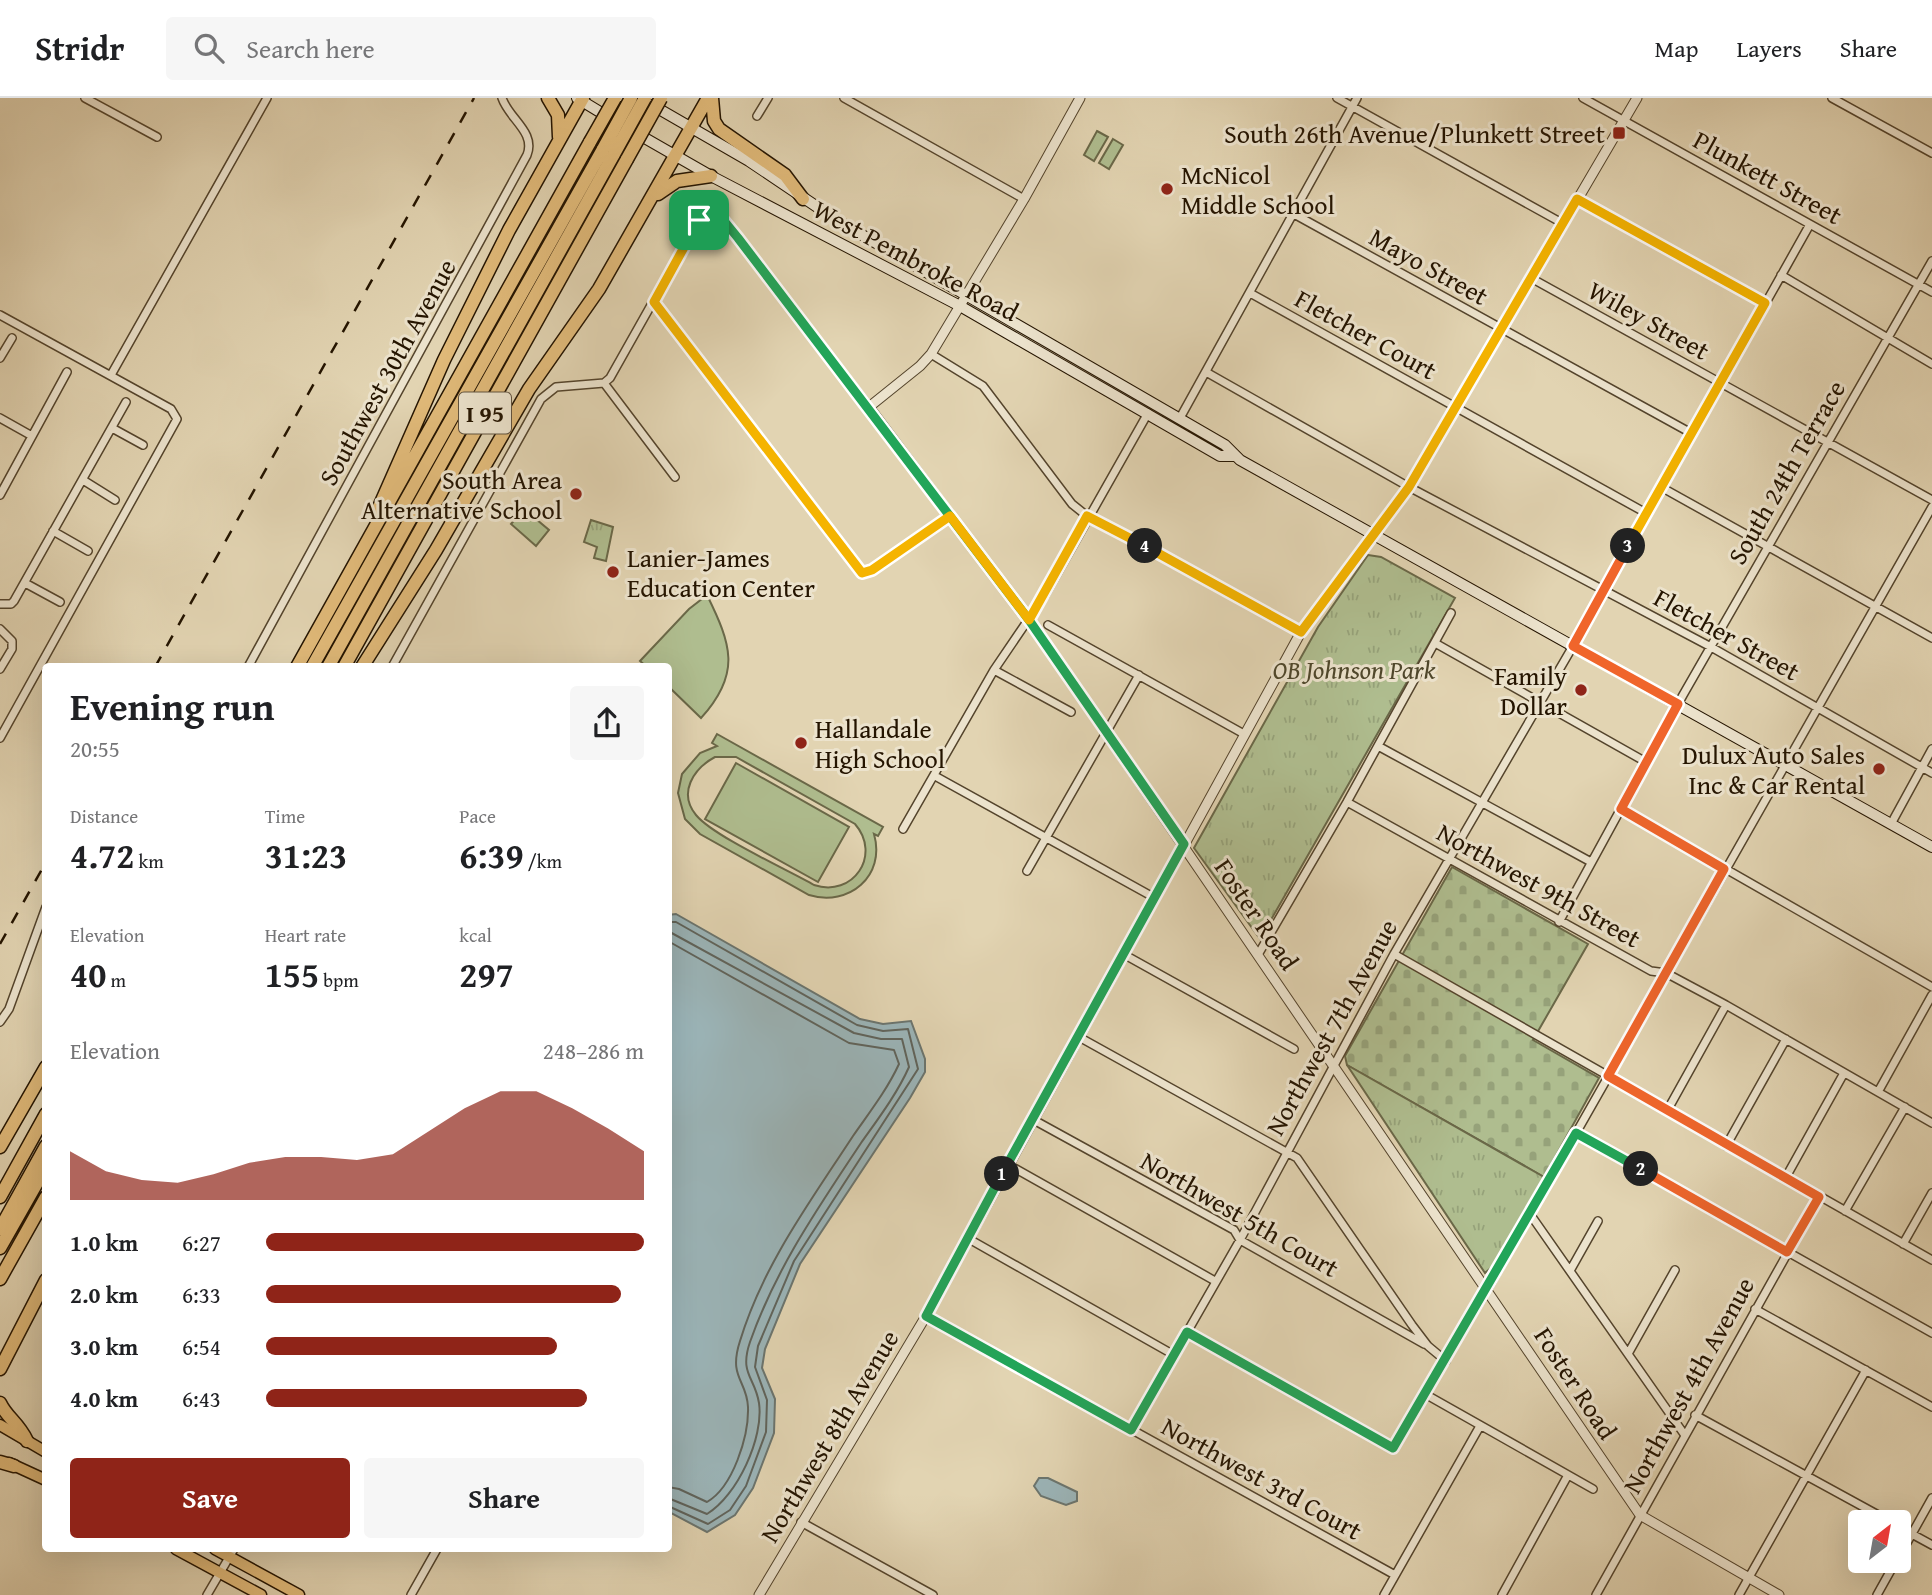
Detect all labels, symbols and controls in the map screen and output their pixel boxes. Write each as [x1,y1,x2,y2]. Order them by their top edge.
search box [166,17,656,80]
text: Stridr [35,24,124,72]
icon: search [190,29,228,67]
text: Search here [246,29,375,68]
text: Map [1655,31,1698,66]
text: Layers [1736,31,1802,66]
text: Share [1840,31,1897,66]
place label: South 26th Avenue/Plunkett Street [1224,114,1605,153]
street label: Plunkett Street [1687,120,1849,234]
marker: South 26th Avenue/Plunkett Street [1611,125,1627,141]
place label: McNicol Middle School [1181,155,1335,224]
marker: McNicol Middle School [1159,181,1175,197]
street label: West Pembroke Road [806,189,1026,331]
pin [669,190,729,250]
icon: arrive [680,201,718,239]
street label: Mayo Street [1362,217,1496,315]
street label: Southwest 30th Avenue [308,252,466,492]
street label: Wiley Street [1581,271,1717,369]
street label: Fletcher Court [1288,279,1444,389]
street label: South 24th Terrace [1717,373,1855,571]
road number: I 95 [459,392,511,434]
place label: South Area Alternative School [361,460,563,529]
marker: South Area Alternative School [568,486,584,502]
pin: 4 [1128,528,1162,564]
pin: 3 [1610,528,1646,564]
text: 4 [1140,531,1149,559]
text: 3 [1623,531,1632,559]
place label: Lanier-James Education Center [627,538,815,607]
marker: Lanier-James Education Center [605,564,621,580]
street label: Fletcher Street [1647,578,1807,690]
park label: OB Johnson Park [1273,650,1436,689]
place label: Family Dollar [1494,656,1567,725]
text: Evening run [70,678,274,734]
marker: Family Dollar [1573,682,1589,698]
button: share [570,686,644,760]
place label: Hallandale High School [815,709,945,778]
text: 20:55 [70,732,120,765]
marker: Hallandale High School [793,735,809,751]
place label: Dulux Auto Sales Inc & Car Rental [1682,735,1865,804]
marker: Dulux Auto Sales Inc & Car Rental [1871,761,1887,777]
text: Distance [70,802,138,830]
text: Time [265,802,305,830]
text: Pace [459,802,496,830]
street label: Northwest 9th Street [1430,813,1648,957]
text: 4.72 [70,830,134,881]
text: 31:23 [265,830,347,881]
text: 6:39 [459,830,524,881]
text: km [134,847,164,875]
text: /km [524,847,562,875]
street label: Foster Road [1205,850,1309,978]
street label: Northwest 7th Avenue [1255,912,1407,1142]
text: Elevation [70,921,144,949]
text: Heart rate [265,921,346,949]
text: kcal [459,921,492,949]
text: 40 [70,949,106,1000]
text: 155 [265,949,319,1000]
text: 297 [459,949,514,1000]
text: m [106,966,126,994]
text: bpm [319,966,359,994]
text: Elevation [70,1034,160,1067]
text: 248–286 m [543,1034,644,1067]
street label: Northwest 5th Court [1133,1141,1347,1287]
pin: 2 [1624,1152,1658,1186]
text: 2 [1636,1154,1645,1182]
pin: 1 [984,1156,1020,1192]
text: 1 [997,1159,1006,1187]
text: 1.0 km [70,1226,138,1259]
text: 6:27 [182,1226,221,1259]
street label: Northwest 4th Avenue [1612,1270,1764,1500]
text: 2.0 km [70,1278,138,1311]
text: 6:33 [182,1278,221,1311]
street label: Foster Road [1525,1319,1627,1447]
street label: Northwest 8th Avenue [750,1322,908,1550]
text: 3.0 km [70,1330,138,1363]
text: 6:54 [182,1330,221,1363]
text: 4.0 km [70,1382,138,1415]
text: 6:43 [182,1382,221,1415]
street label: Northwest 3rd Court [1155,1407,1369,1549]
button: Save [70,1458,350,1538]
button: Share [364,1458,644,1538]
north arrow [1848,1510,1911,1573]
map controls [1848,1510,1911,1573]

